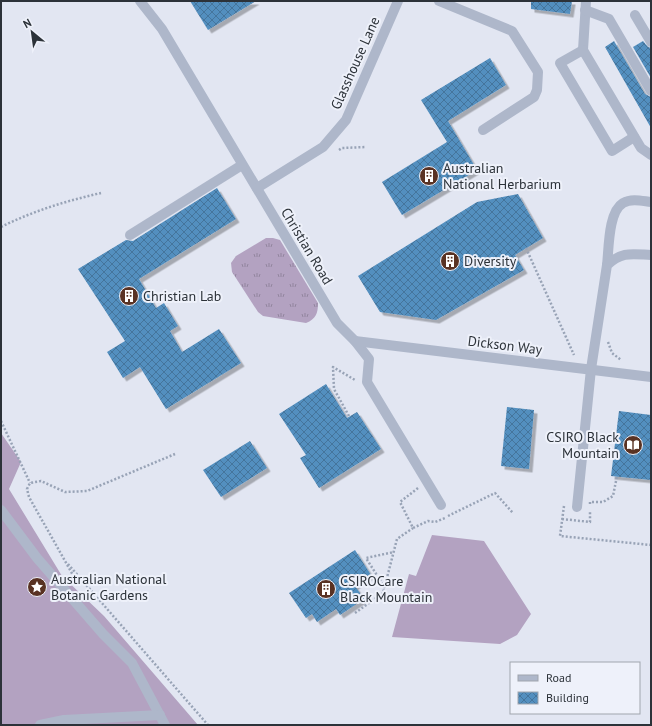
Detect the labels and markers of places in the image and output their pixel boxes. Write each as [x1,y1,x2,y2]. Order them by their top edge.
place label: Australian National Herbarium [443,159,561,193]
building icon: Australian National Herbarium [418,165,440,187]
building icon: Diversity [439,250,461,272]
place label: Diversity [464,252,517,270]
building icon: Christian Lab [118,285,140,307]
place label: Christian Lab [143,287,221,305]
place label: CSIRO Black Mountain [546,428,619,462]
library icon: CSIRO Black Mountain [622,434,644,456]
place label: Australian National Botanic Gardens [51,570,166,604]
place label: CSIROCare Black Mountain [340,572,432,606]
place icon: Australian National Botanic Gardens [26,576,48,598]
building icon: CSIROCare Black Mountain [315,578,337,600]

